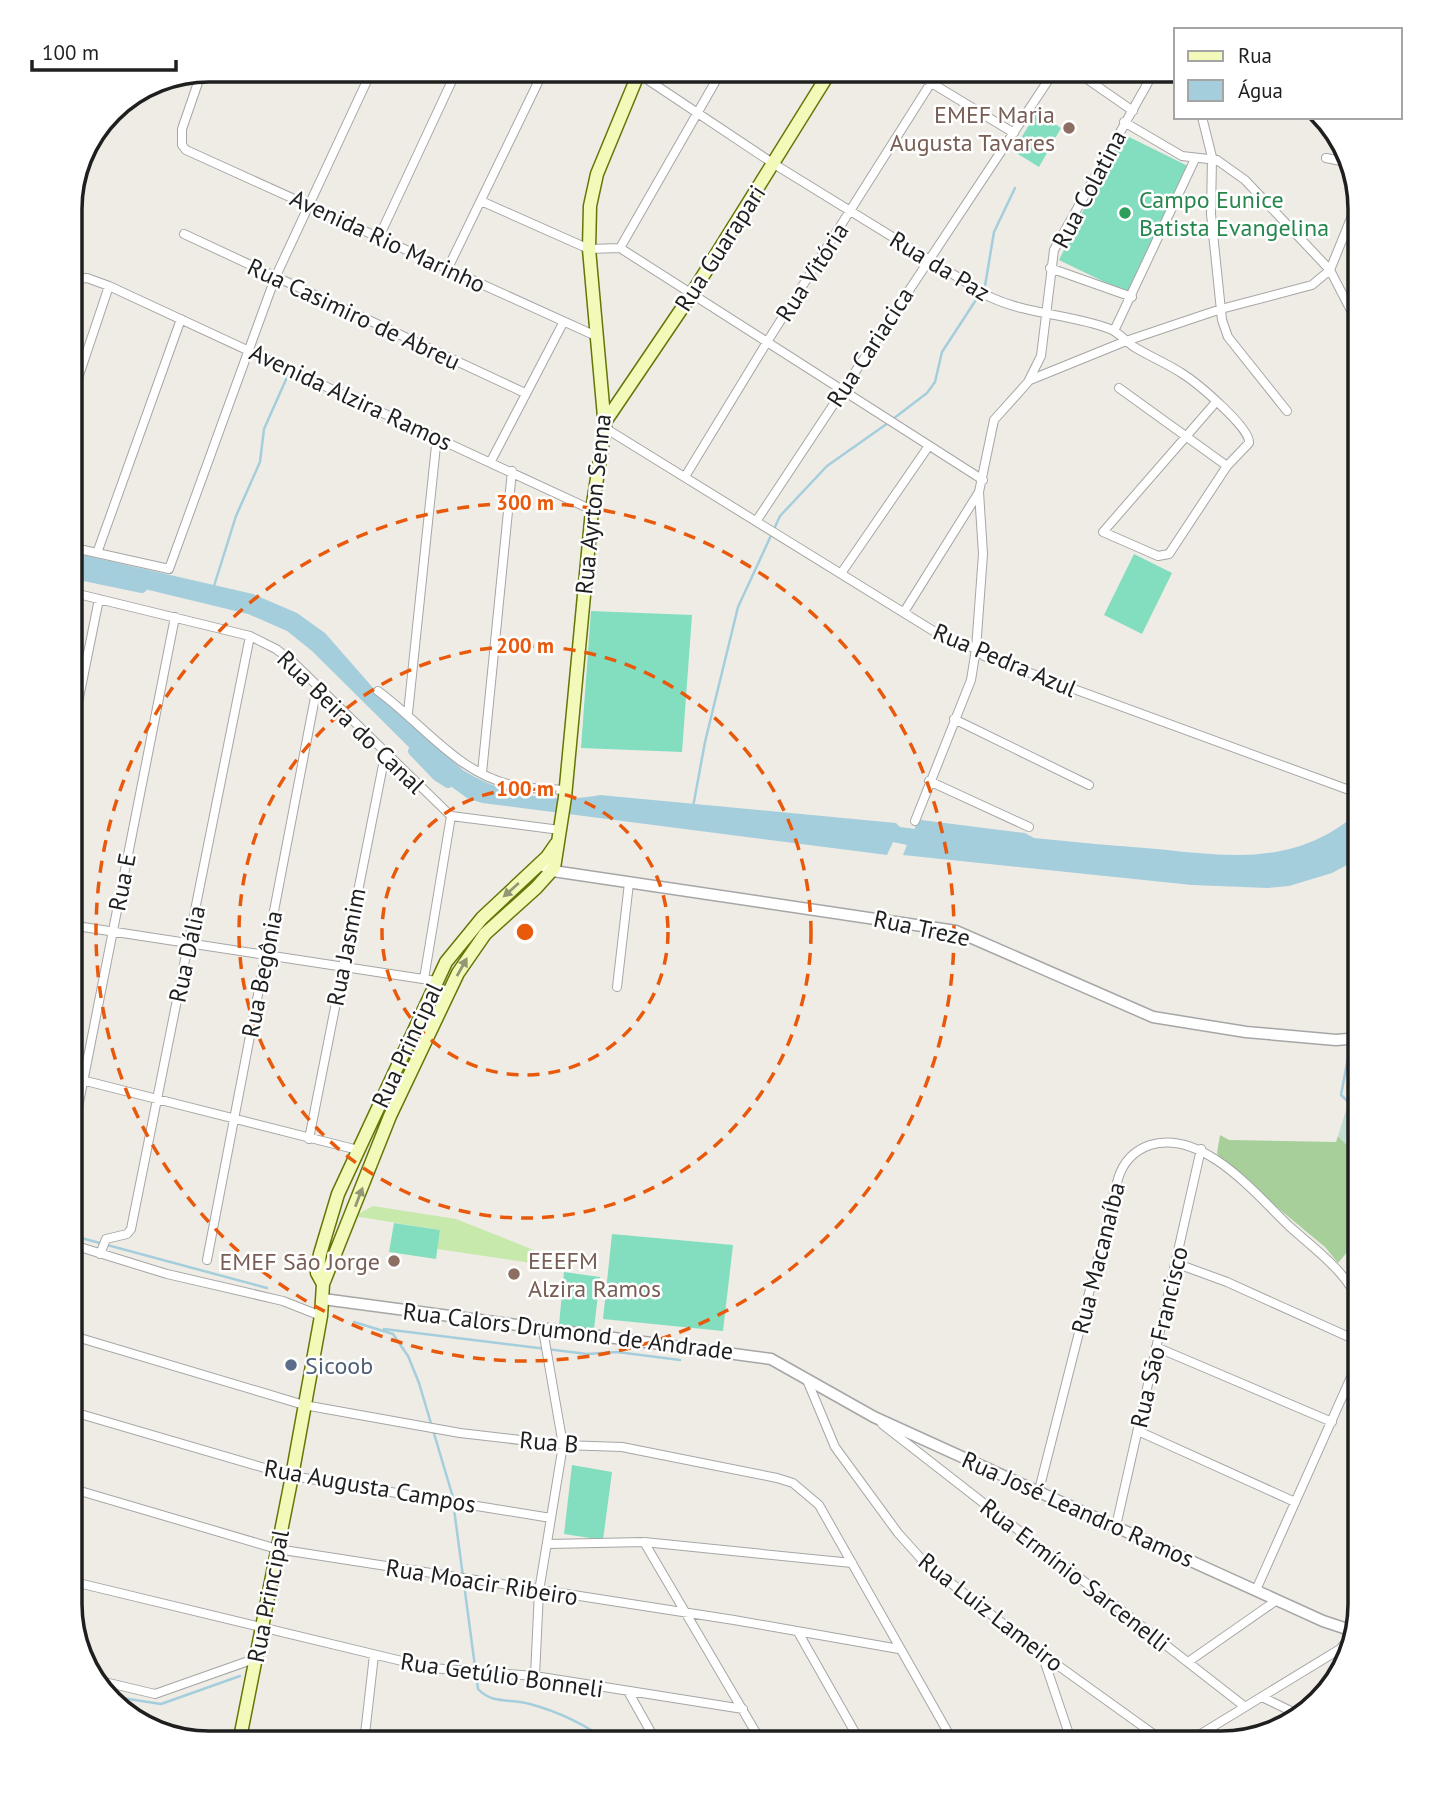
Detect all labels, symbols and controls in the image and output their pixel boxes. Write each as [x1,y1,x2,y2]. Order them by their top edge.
scale bar [32,28,175,72]
legend [1174,28,1402,119]
text: 100 m [42,39,99,66]
text: Rua [1238,42,1272,69]
text: Água [1238,77,1283,104]
place label: EMEF Maria Augusta Tavares [890,99,1055,158]
marker: EMEF Maria Augusta Tavares [1061,120,1077,136]
street label: Rua Colatina [1045,125,1133,253]
street label: Rua Guarapari [668,179,772,317]
street label: Avenida Rio Marinho [285,182,491,300]
place label: Campo Eunice Batista Evangelina [1139,184,1329,243]
marker: Campo Eunice Batista Evangelina [1117,205,1133,221]
street label: Rua Vitória [769,217,855,327]
street label: Rua da Paz [884,224,996,308]
street label: Rua Casimiro de Abreu [243,251,465,377]
street label: Rua Cariacica [820,281,920,413]
street label: Avenida Alzira Ramos [245,337,457,457]
street label: Rua Ayrton Senna [568,412,618,596]
text: 300 m [496,489,554,516]
street label: Rua Pedra Azul [929,616,1081,704]
text: 200 m [496,632,554,659]
street label: Rua Beira do Canal [271,644,431,800]
text: 100 m [496,775,554,802]
street label: Rua E [101,850,143,914]
one-way arrow [503,882,520,897]
street label: Rua Jasmim [319,885,373,1009]
street label: Rua Dália [162,903,212,1005]
street label: Rua Treze [871,903,973,953]
street label: Rua Begônia [235,908,289,1040]
centre of rings [513,920,537,944]
one-way arrow [456,957,468,976]
street label: Rua Principal [364,977,450,1113]
street label: Rua Macanaíba [1064,1179,1132,1337]
one-way arrow [353,1186,364,1207]
street label: Rua São Francisco [1123,1243,1195,1431]
place label: EEEFM Alzira Ramos [528,1245,661,1304]
place label: EMEF São Jorge [219,1246,380,1277]
marker: EMEF São Jorge [386,1253,402,1269]
marker: EEEFM Alzira Ramos [506,1266,522,1282]
street label: Rua Calors Drumond de Andrade [401,1295,735,1367]
place label: Sicoob [305,1350,373,1381]
marker: Sicoob [283,1357,299,1373]
street label: Rua B [518,1424,580,1460]
street label: Rua José Leandro Ramos [957,1444,1199,1574]
street label: Rua Augusta Campos [262,1452,478,1520]
street label: Rua Ermínio Sarcenelli [974,1491,1176,1659]
street label: Rua Principal [240,1527,296,1665]
street label: Rua Luiz Lameiro [912,1546,1070,1678]
street label: Rua Moacir Ribeiro [384,1552,580,1612]
street label: Rua Getúlio Bonneli [398,1645,606,1705]

